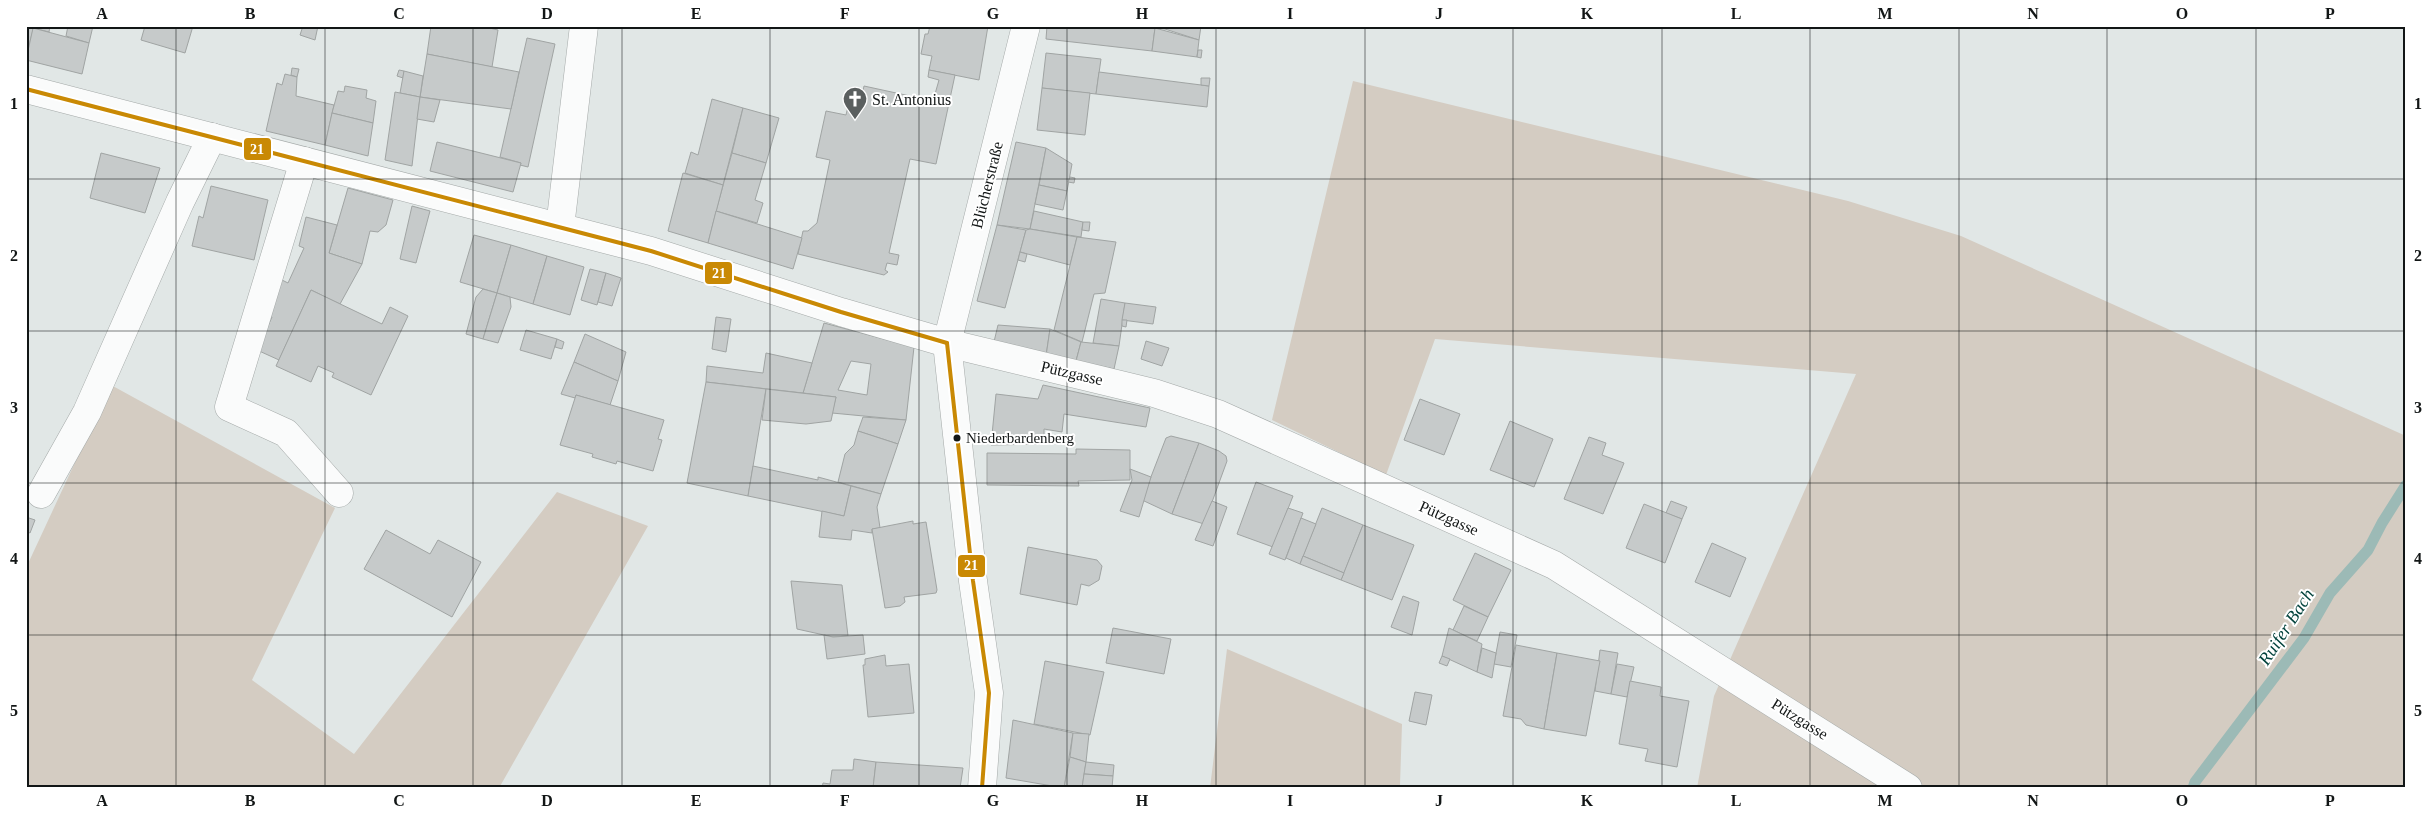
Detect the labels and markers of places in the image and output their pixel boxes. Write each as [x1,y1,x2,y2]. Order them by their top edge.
church icon: St. Antonius [842,86,868,120]
place label: St. Antonius [872,91,951,108]
place label: Niederbardenberg [966,430,1075,446]
marker: Niederbardenberg [952,433,962,443]

